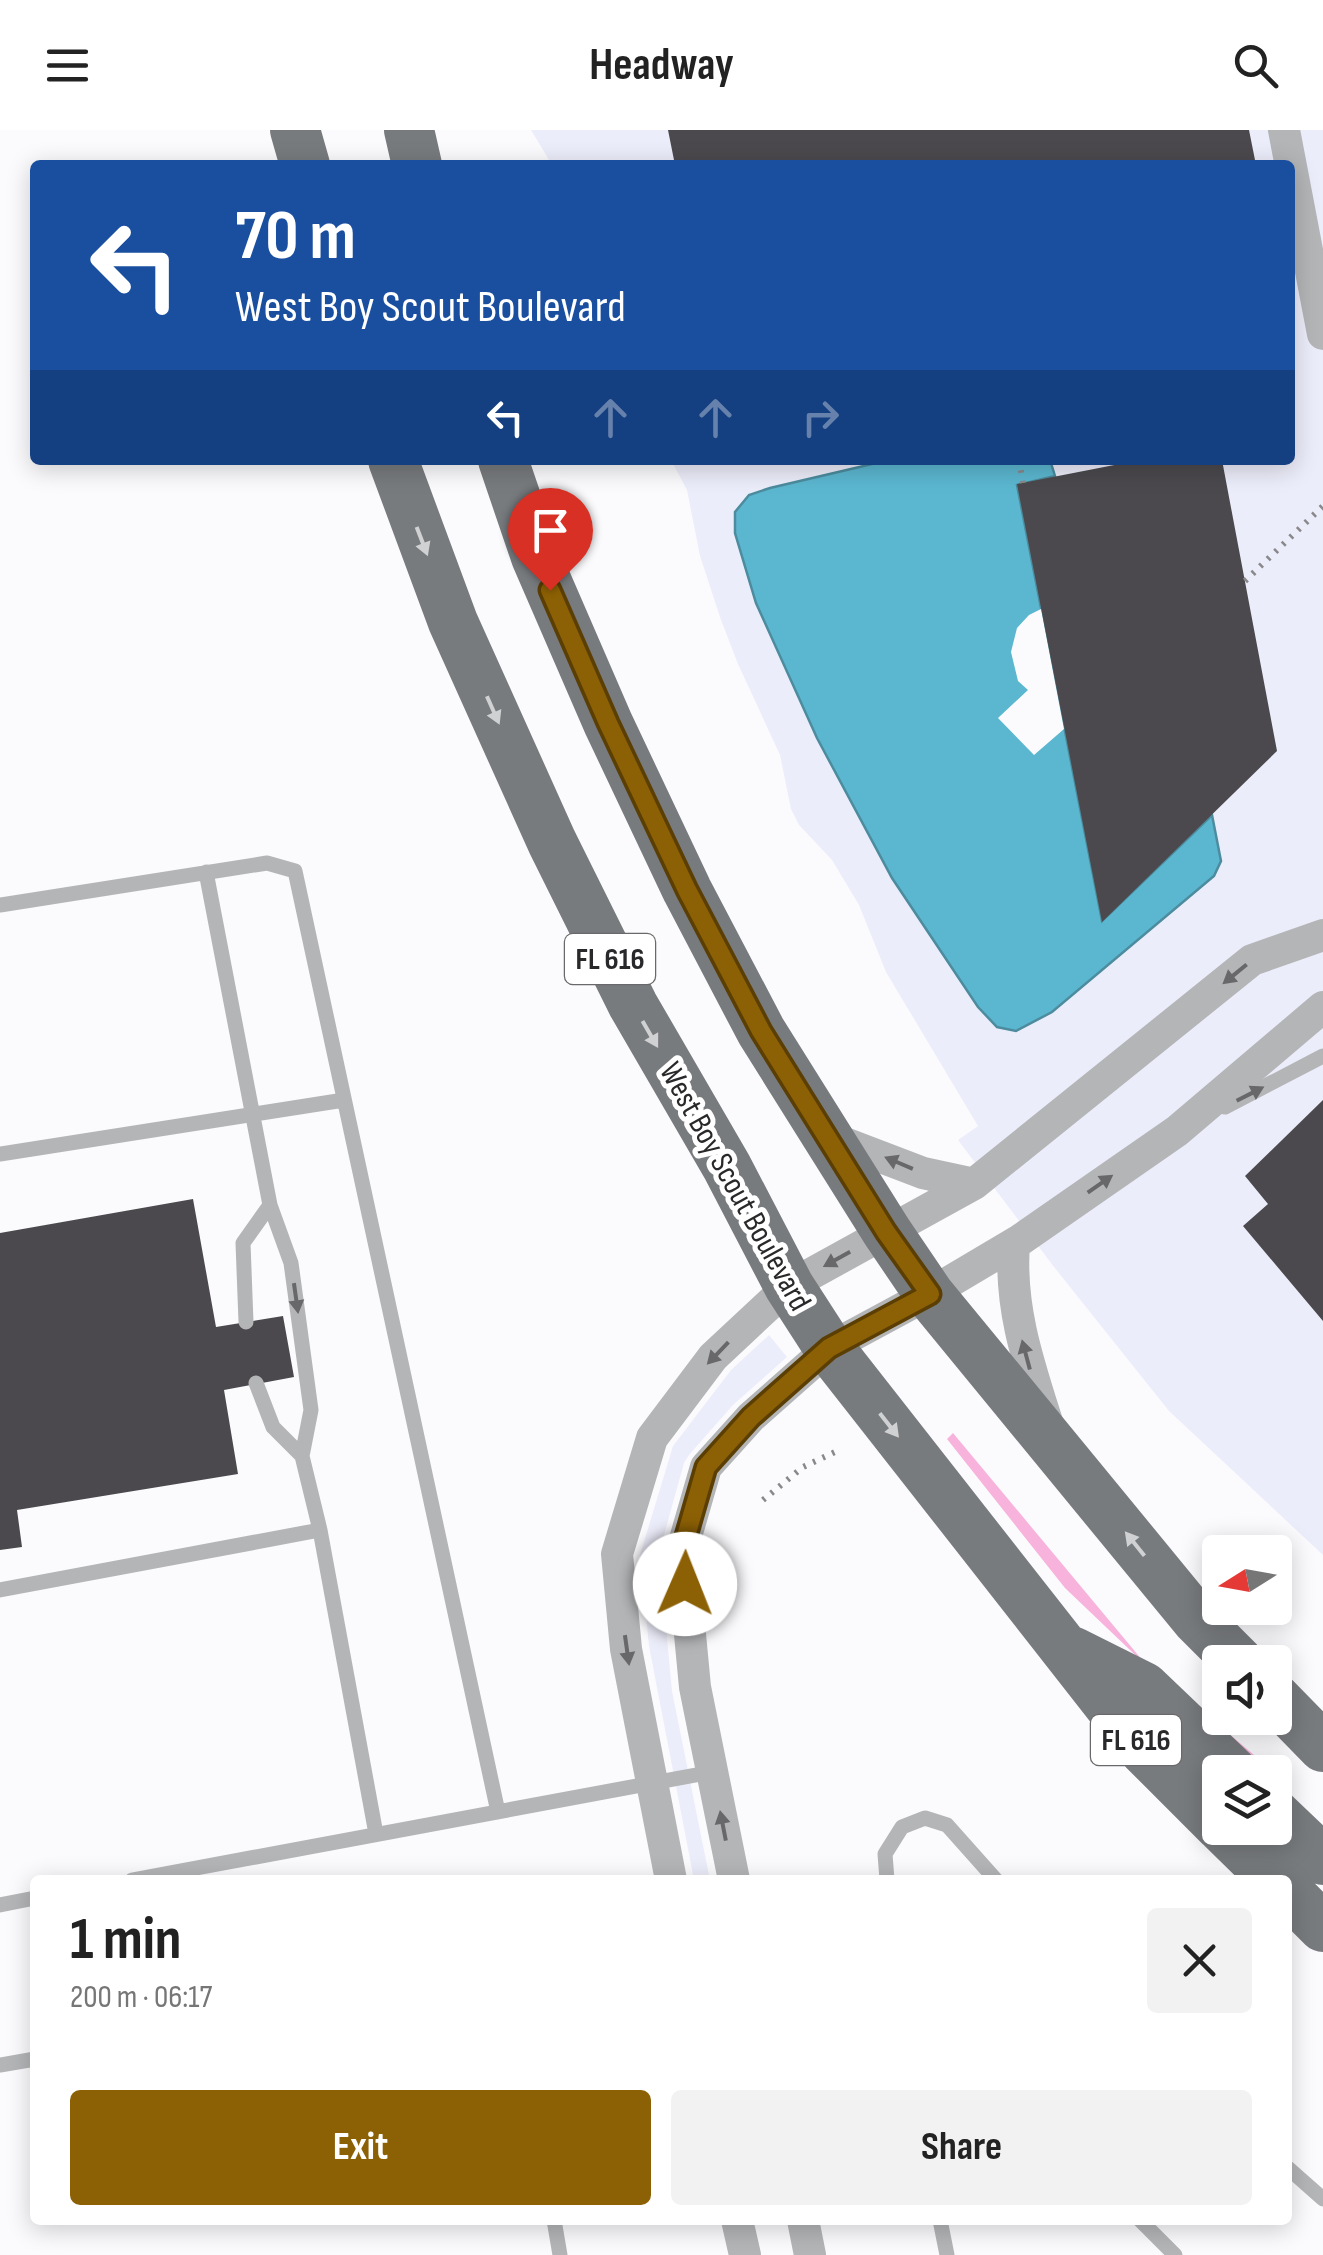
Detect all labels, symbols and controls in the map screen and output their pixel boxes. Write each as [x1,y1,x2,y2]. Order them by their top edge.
icon: menu [40,38,95,93]
text: Headway [589,38,734,93]
icon: search [1228,38,1283,93]
text: 70 m [235,195,356,279]
icon: left [70,200,200,330]
text: West Boy Scout Boulevard [235,280,626,335]
icon: left [478,390,533,445]
icon: ahead [583,390,638,445]
icon: ahead [688,390,743,445]
icon: right [793,390,848,445]
pin [508,488,593,591]
icon: arrive [523,503,578,558]
one-way arrow [415,526,430,556]
one-way arrow [485,696,501,725]
road number: FL 616 [565,934,655,984]
one-way arrow [1222,963,1247,984]
one-way arrow [641,1020,658,1048]
street label: West Boy Scout Boulevard [650,1056,819,1318]
one-way arrow [1235,1086,1264,1103]
one-way arrow [884,1155,914,1171]
one-way arrow [1087,1175,1114,1194]
one-way arrow [823,1250,852,1267]
one-way arrow [288,1283,304,1315]
one-way arrow [1018,1339,1034,1370]
one-way arrow [707,1341,730,1365]
one-way arrow [878,1412,899,1438]
one-way arrow [1125,1531,1146,1557]
position arrow [633,1532,737,1636]
north arrow [1202,1535,1292,1625]
map controls [1202,1535,1292,1845]
one-way arrow [620,1634,636,1666]
button: sound [1202,1645,1292,1735]
road number: FL 616 [1091,1715,1181,1765]
button: layers [1202,1755,1292,1845]
one-way arrow [714,1810,730,1841]
text: 1 min [70,1904,182,1976]
button: close [1147,1908,1252,2013]
text: 200 m · 06:17 [70,1978,212,2017]
button: Exit [70,2090,651,2205]
button: Share [671,2090,1252,2205]

